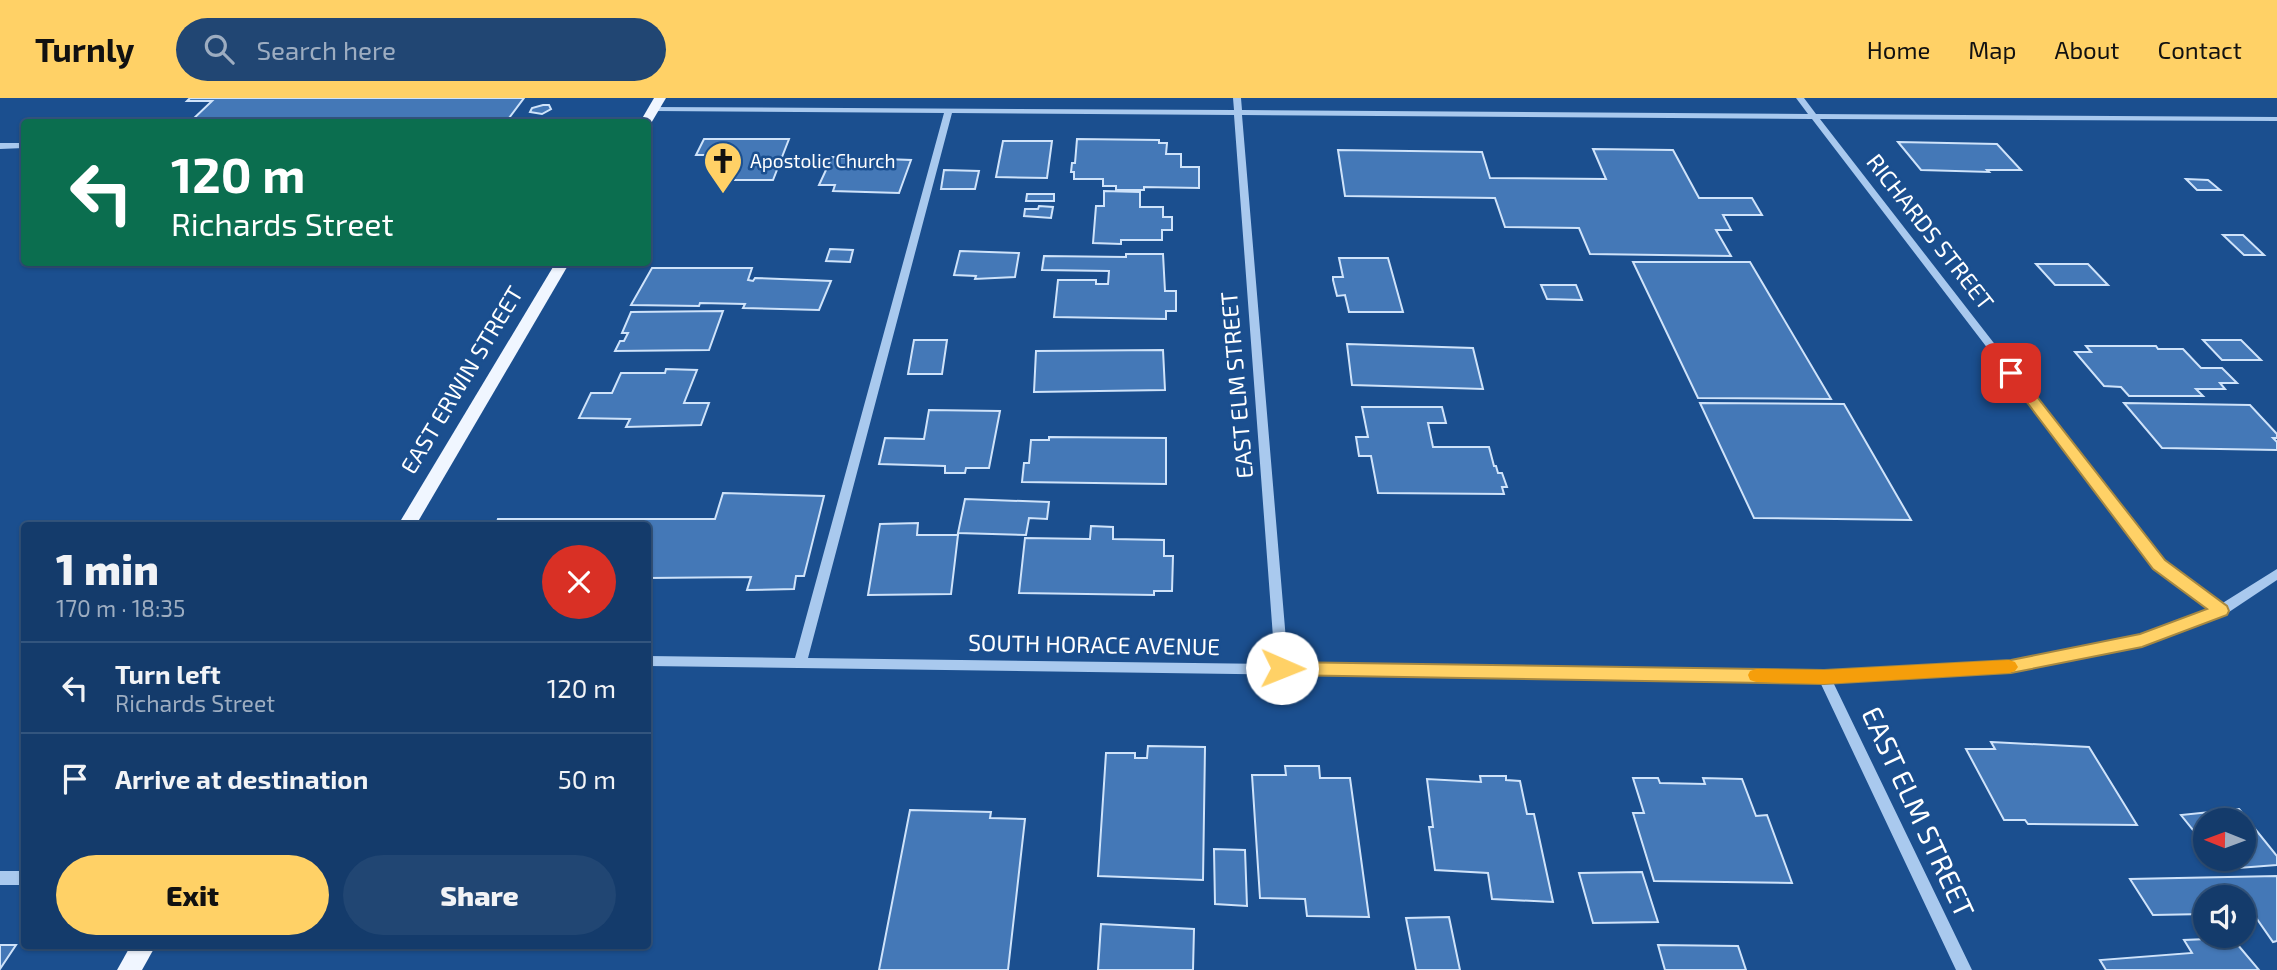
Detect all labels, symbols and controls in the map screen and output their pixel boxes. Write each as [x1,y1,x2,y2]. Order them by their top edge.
search box [176,18,666,81]
text: Turnly [35,29,134,69]
icon: search [200,30,238,68]
text: Search here [256,34,396,65]
text: Home [1867,35,1930,64]
text: Map [1968,35,2016,64]
text: About [2054,35,2120,64]
text: Contact [2158,35,2242,64]
church icon: Apostolic Church [702,140,744,195]
text: 120 m [171,144,305,203]
icon: left [56,147,147,238]
street label: RICHARDS STREET [1861,148,2000,315]
place label: Apostolic Church [750,149,896,172]
text: Richards Street [171,204,394,242]
street label: EAST ERWIN STREET [394,281,528,478]
street label: EAST ELM STREET [1214,290,1258,480]
pin [1981,343,2041,403]
icon: arrive [1992,354,2030,392]
text: 1 min [56,543,159,593]
button: close [542,545,616,619]
text: 170 m · 18:35 [56,594,185,622]
street label: SOUTH HORACE AVENUE [968,628,1220,660]
position arrow [1245,631,1319,705]
text: Turn left [115,658,221,689]
icon: left [56,669,94,707]
text: 120 m [547,672,616,703]
text: Richards Street [115,689,275,717]
street label: EAST ELM STREET [1855,701,1983,922]
icon: arrive [56,760,94,798]
text: Arrive at destination [115,763,368,794]
text: 50 m [558,763,616,794]
north arrow [2193,808,2256,872]
map controls [2193,808,2256,948]
button: Exit [56,855,329,935]
button: Share [343,855,616,935]
button: sound [2193,885,2256,948]

